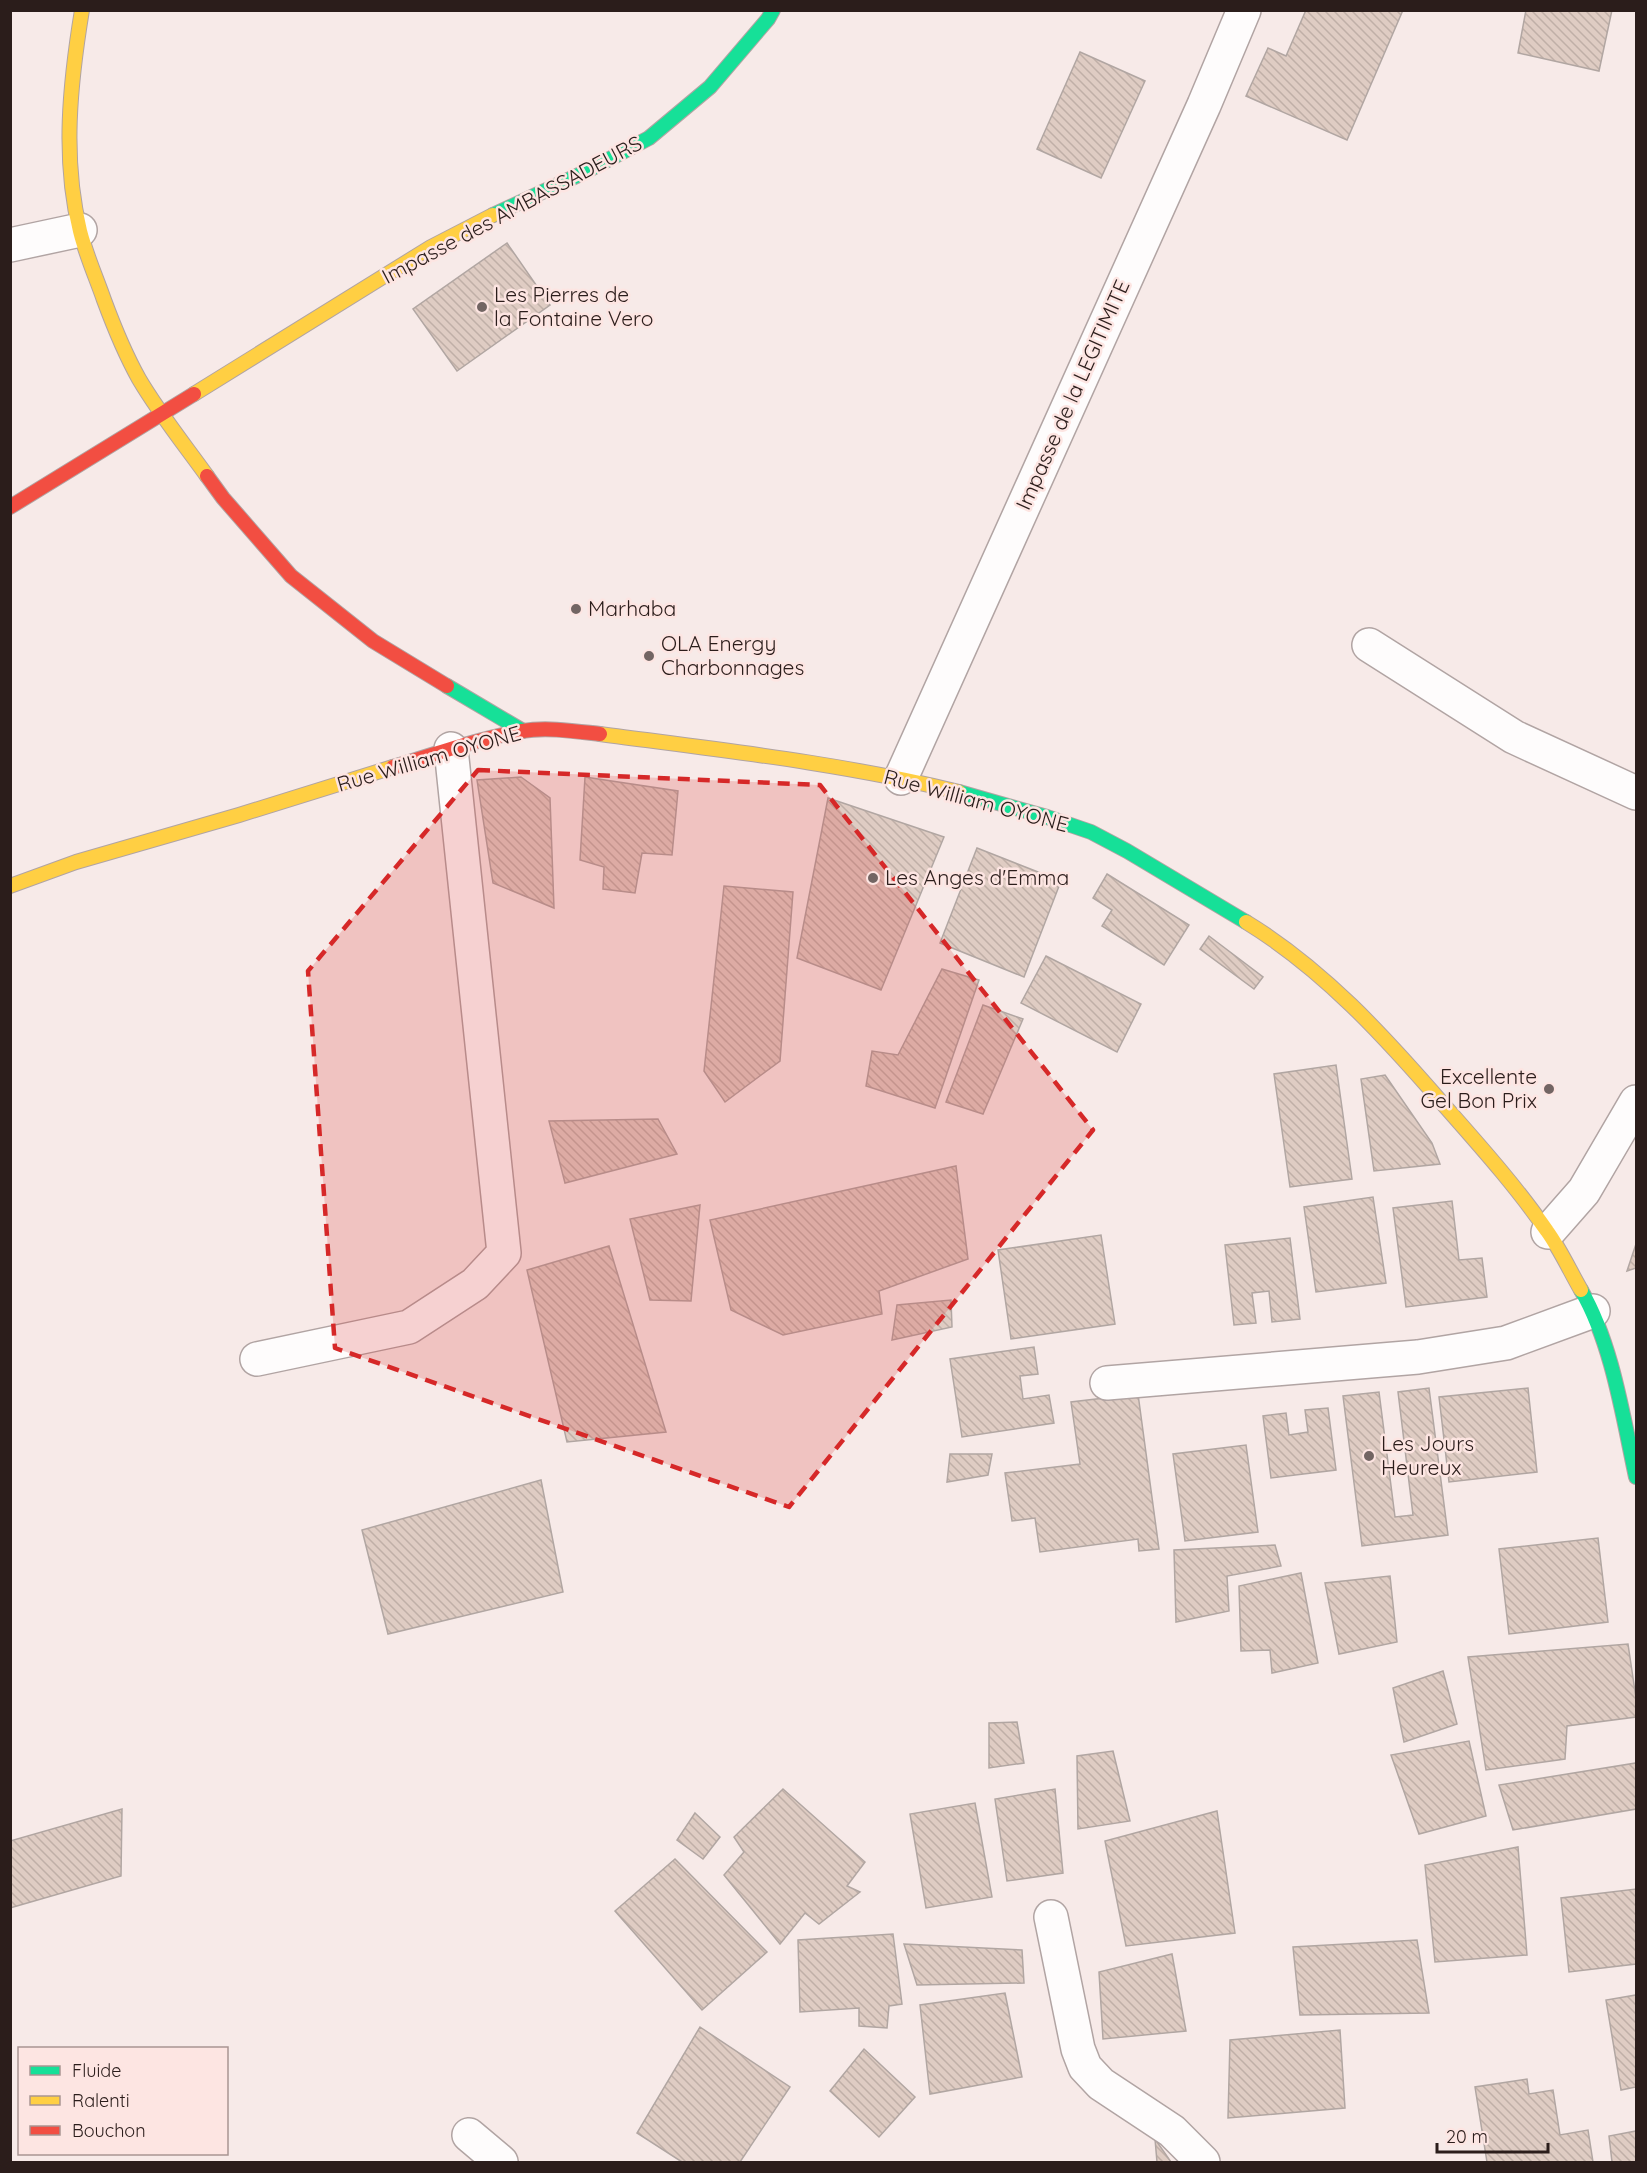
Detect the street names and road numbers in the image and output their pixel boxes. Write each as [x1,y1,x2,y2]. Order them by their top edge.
street label: Impasse des AMBASSADEURS [377,129,646,289]
street label: Impasse de la LEGITIMITE [1010,276,1135,514]
street label: Rue William OYONE [334,719,524,797]
street label: Rue William OYONE [881,763,1071,837]

